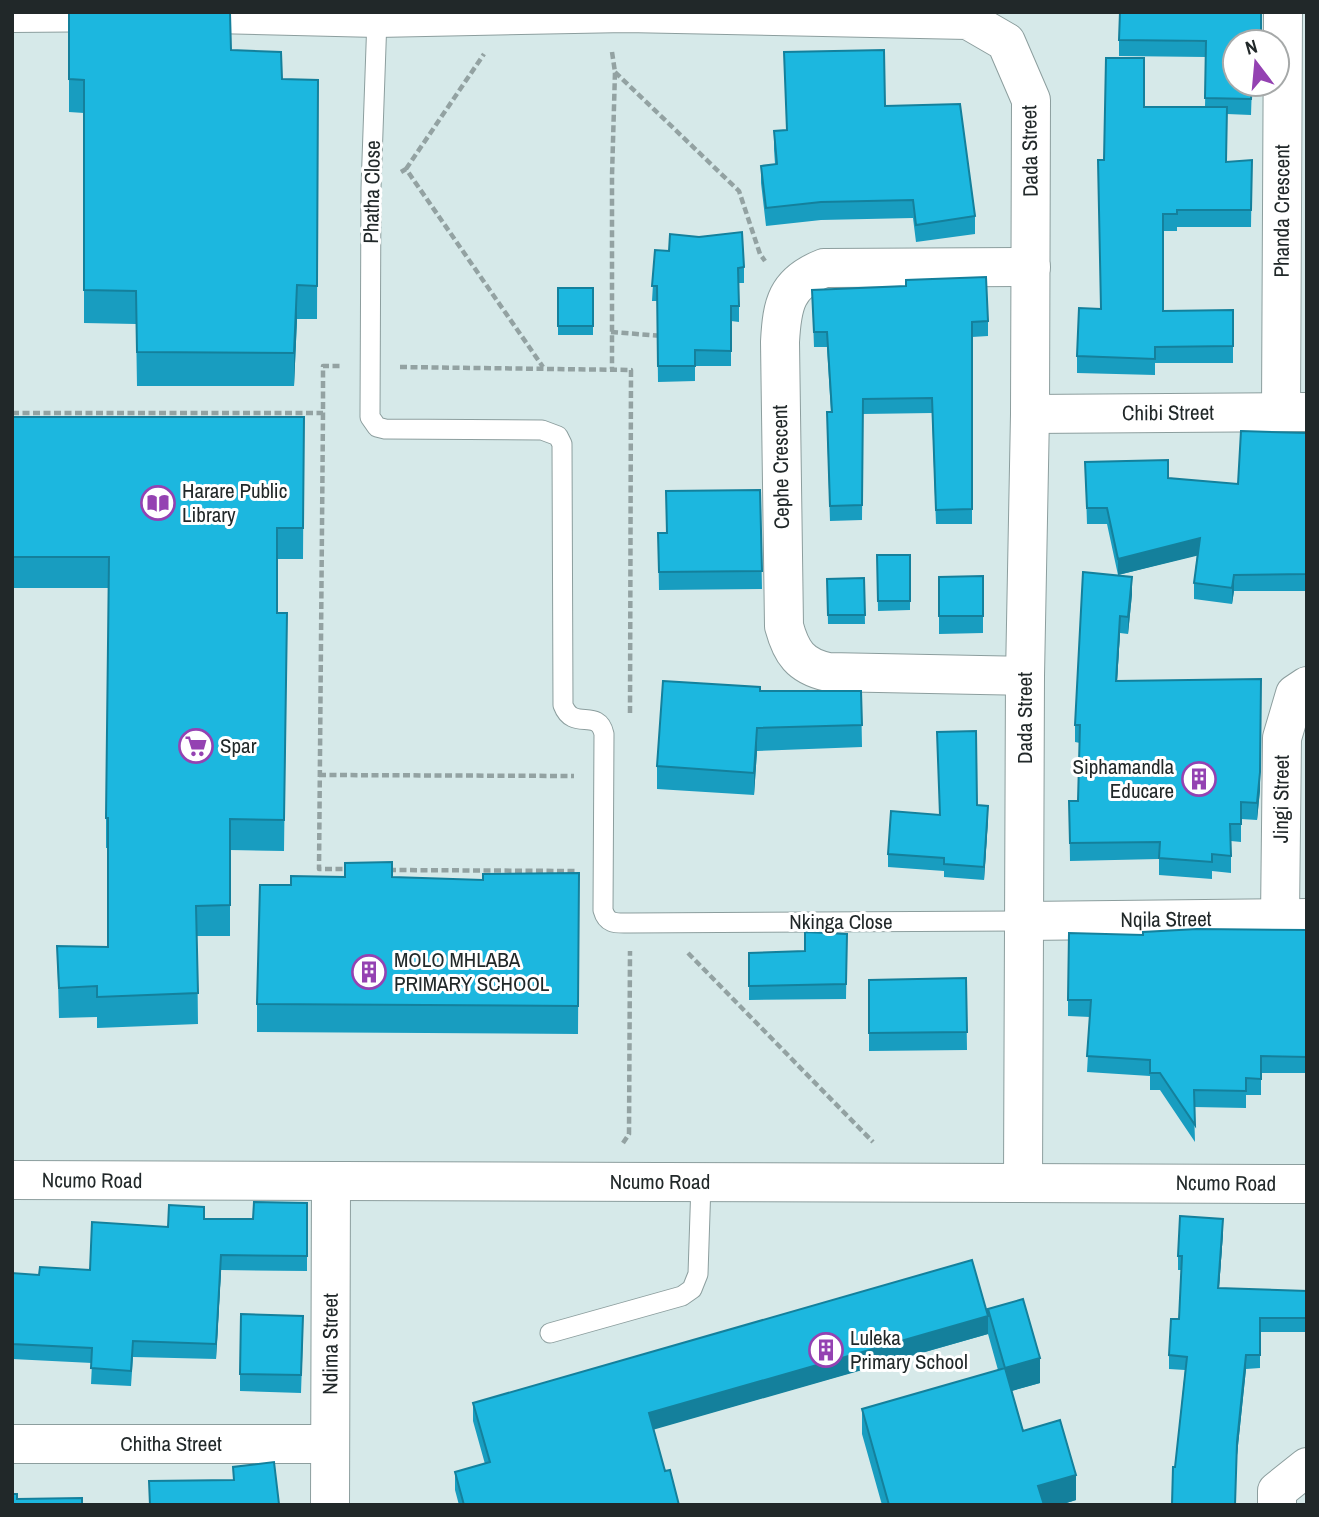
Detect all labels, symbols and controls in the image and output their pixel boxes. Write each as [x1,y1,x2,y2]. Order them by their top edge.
north arrow [1221,28,1291,98]
text: N [1242,33,1260,61]
street label: Dada Street [1014,105,1045,197]
street label: Phatha Close [356,140,387,244]
street label: Phanda Crescent [1267,144,1296,278]
street label: Chibi Street [1122,398,1214,427]
street label: Cephe Crescent [765,404,796,529]
place label: Harare Public Library [182,476,287,529]
library icon: Harare Public Library [139,484,177,522]
street label: Dada Street [1010,672,1039,764]
supermarket icon: Spar [177,727,215,765]
place label: Spar [220,731,257,760]
place label: Siphamandla Educare [1073,752,1174,805]
street label: Jingi Street [1266,755,1296,843]
building icon: Siphamandla Educare [1180,760,1218,798]
street label: Nqila Street [1120,904,1212,934]
street label: Nkinga Close [789,907,893,936]
place label: MOLO MHLABA PRIMARY SCHOOL [394,945,550,998]
building icon: MOLO MHLABA PRIMARY SCHOOL [350,953,388,991]
street label: Ncumo Road [42,1165,142,1195]
street label: Ncumo Road [610,1167,710,1196]
street label: Ncumo Road [1176,1168,1276,1198]
street label: Ndima Street [315,1293,345,1395]
place label: Luleka Primary School [850,1323,968,1376]
building icon: Luleka Primary School [807,1331,845,1369]
street label: Chitha Street [120,1429,222,1458]

